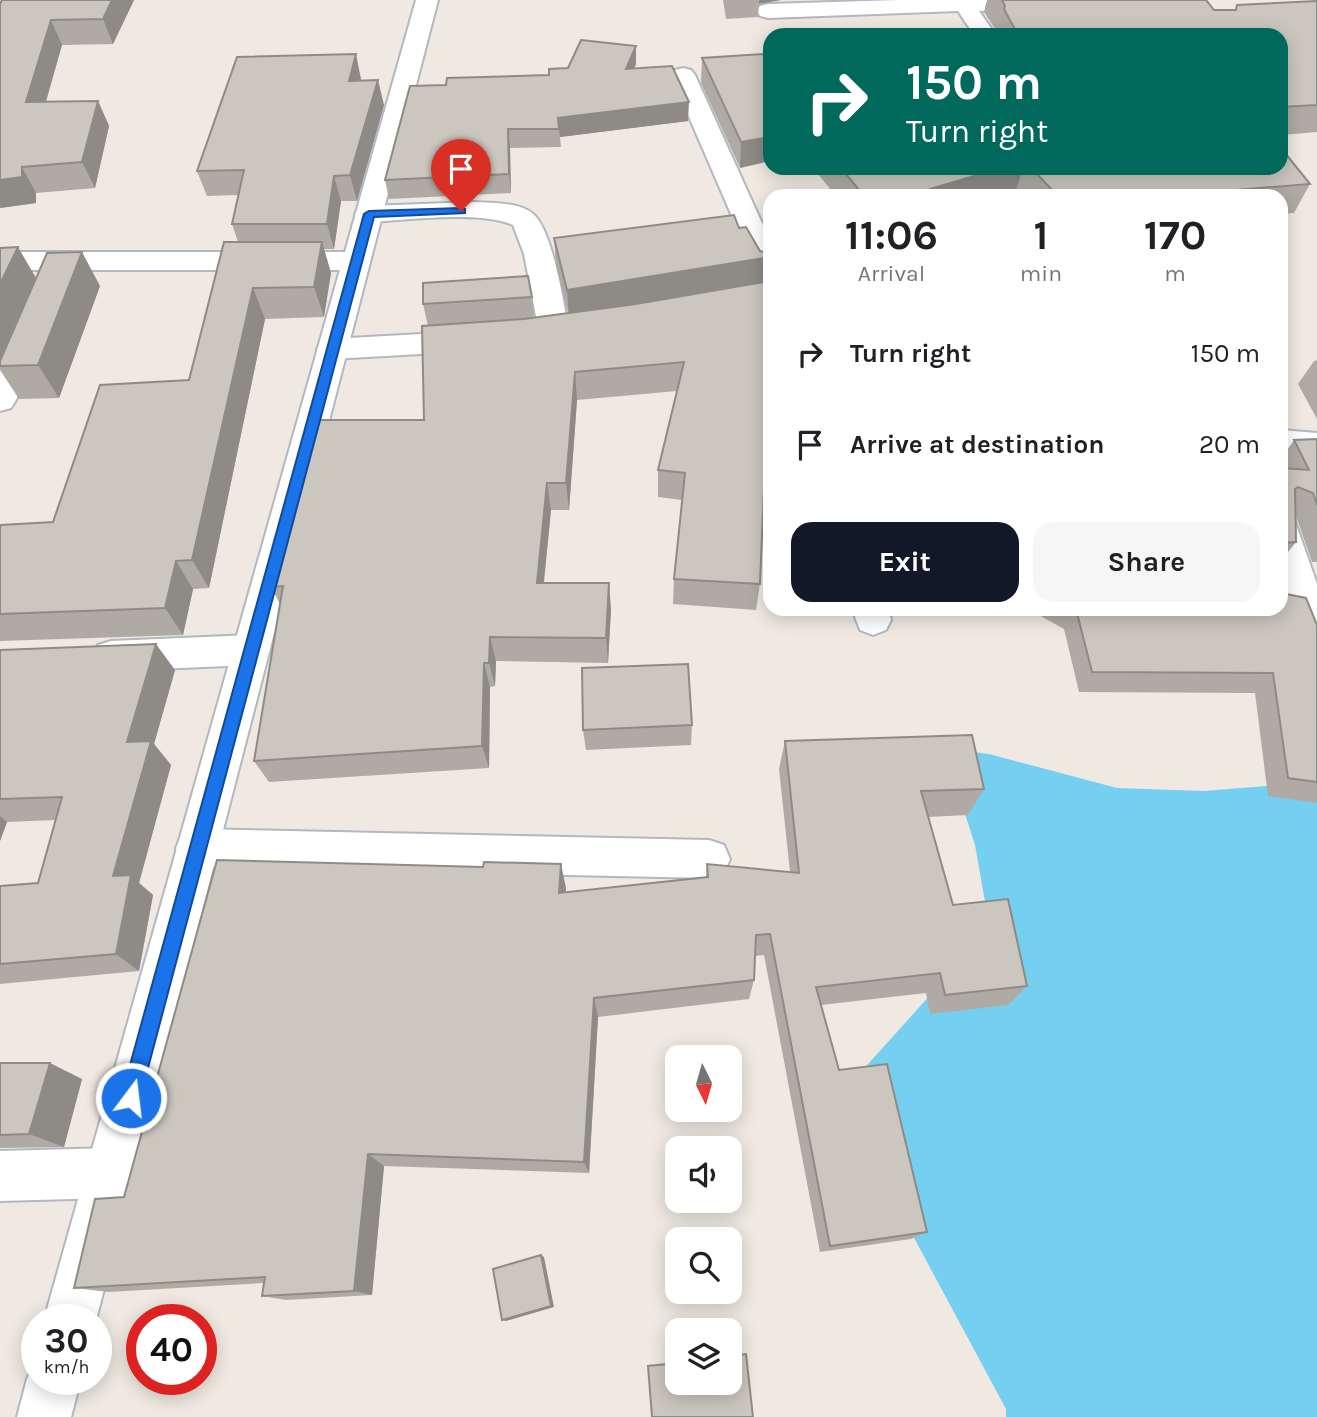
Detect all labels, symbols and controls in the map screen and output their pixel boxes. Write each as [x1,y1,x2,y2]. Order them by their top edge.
text: 150 m [906,54,1042,111]
icon: right [791,56,882,147]
text: Turn right [906,113,1048,150]
pin [431,139,491,211]
icon: arrive [442,150,480,188]
text: 11:06 [845,210,938,260]
text: 1 [1033,210,1048,260]
text: 170 [1144,210,1206,260]
text: Arrival [858,260,925,287]
text: min [1020,260,1062,287]
text: m [1164,260,1186,287]
icon: right [791,335,829,373]
text: Turn right [850,338,971,369]
text: 150 m [1191,338,1260,369]
icon: arrive [791,426,829,464]
text: Arrive at destination [850,429,1104,460]
text: 20 m [1199,429,1260,460]
button: Exit [791,522,1019,602]
button: Share [1033,522,1260,602]
north arrow [665,1045,742,1122]
map controls [665,1045,742,1395]
position arrow [94,1061,168,1135]
button: sound [665,1136,742,1213]
button: search [665,1227,742,1304]
speed limit sign: 40 [126,1304,217,1395]
button: layers [665,1318,742,1395]
text: 30 [45,1320,88,1361]
text: km/h [44,1356,89,1378]

